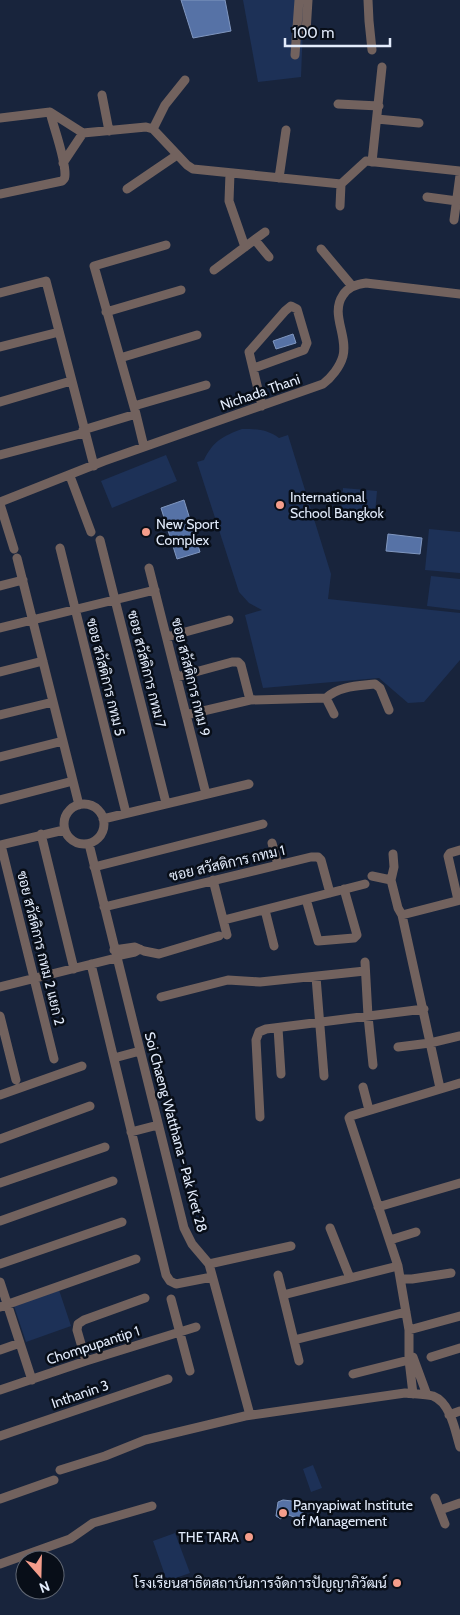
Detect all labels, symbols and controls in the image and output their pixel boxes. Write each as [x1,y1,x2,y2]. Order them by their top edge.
scale bar [285,15,390,47]
text: 100 m [292,24,334,42]
street label: Nichada Thani [218,370,302,414]
place label: International School Bangkok [290,488,385,522]
marker: International School Bangkok [274,499,286,511]
place label: New Sport Complex [156,515,219,549]
marker: New Sport Complex [140,526,152,538]
street label: ซอย สวัสดิการ กทม 7 [124,608,170,730]
street label: ซอย สวัสดิการ กทม 5 [83,616,129,738]
street label: ซอย สวัสดิการ กทม 9 [168,616,214,738]
street label: ซอย สวัสดิการ กทม 1 [167,841,287,885]
street label: ซอย สวัสดิการ กทม 2 แยก 2 [13,869,69,1027]
street label: Soi Chaeng Watthana - Pak Kret 28 [141,1030,211,1234]
street label: Chompupantip 1 [44,1321,142,1369]
street label: Inthanin 3 [49,1376,111,1412]
place label: Panyapiwat Institute of Management [293,1496,413,1530]
marker: Panyapiwat Institute of Management [277,1507,289,1519]
place label: THE TARA [178,1528,239,1546]
marker: THE TARA [243,1531,255,1543]
north arrow [15,1550,65,1600]
place label: โรงเรียนสาธิตสถาบันการจัดการปัญญาภิวัฒน์ [133,1574,387,1592]
text: N [37,1577,52,1597]
marker: โรงเรียนสาธิตสถาบันการจัดการปัญญาภิวัฒน์ [391,1577,403,1589]

